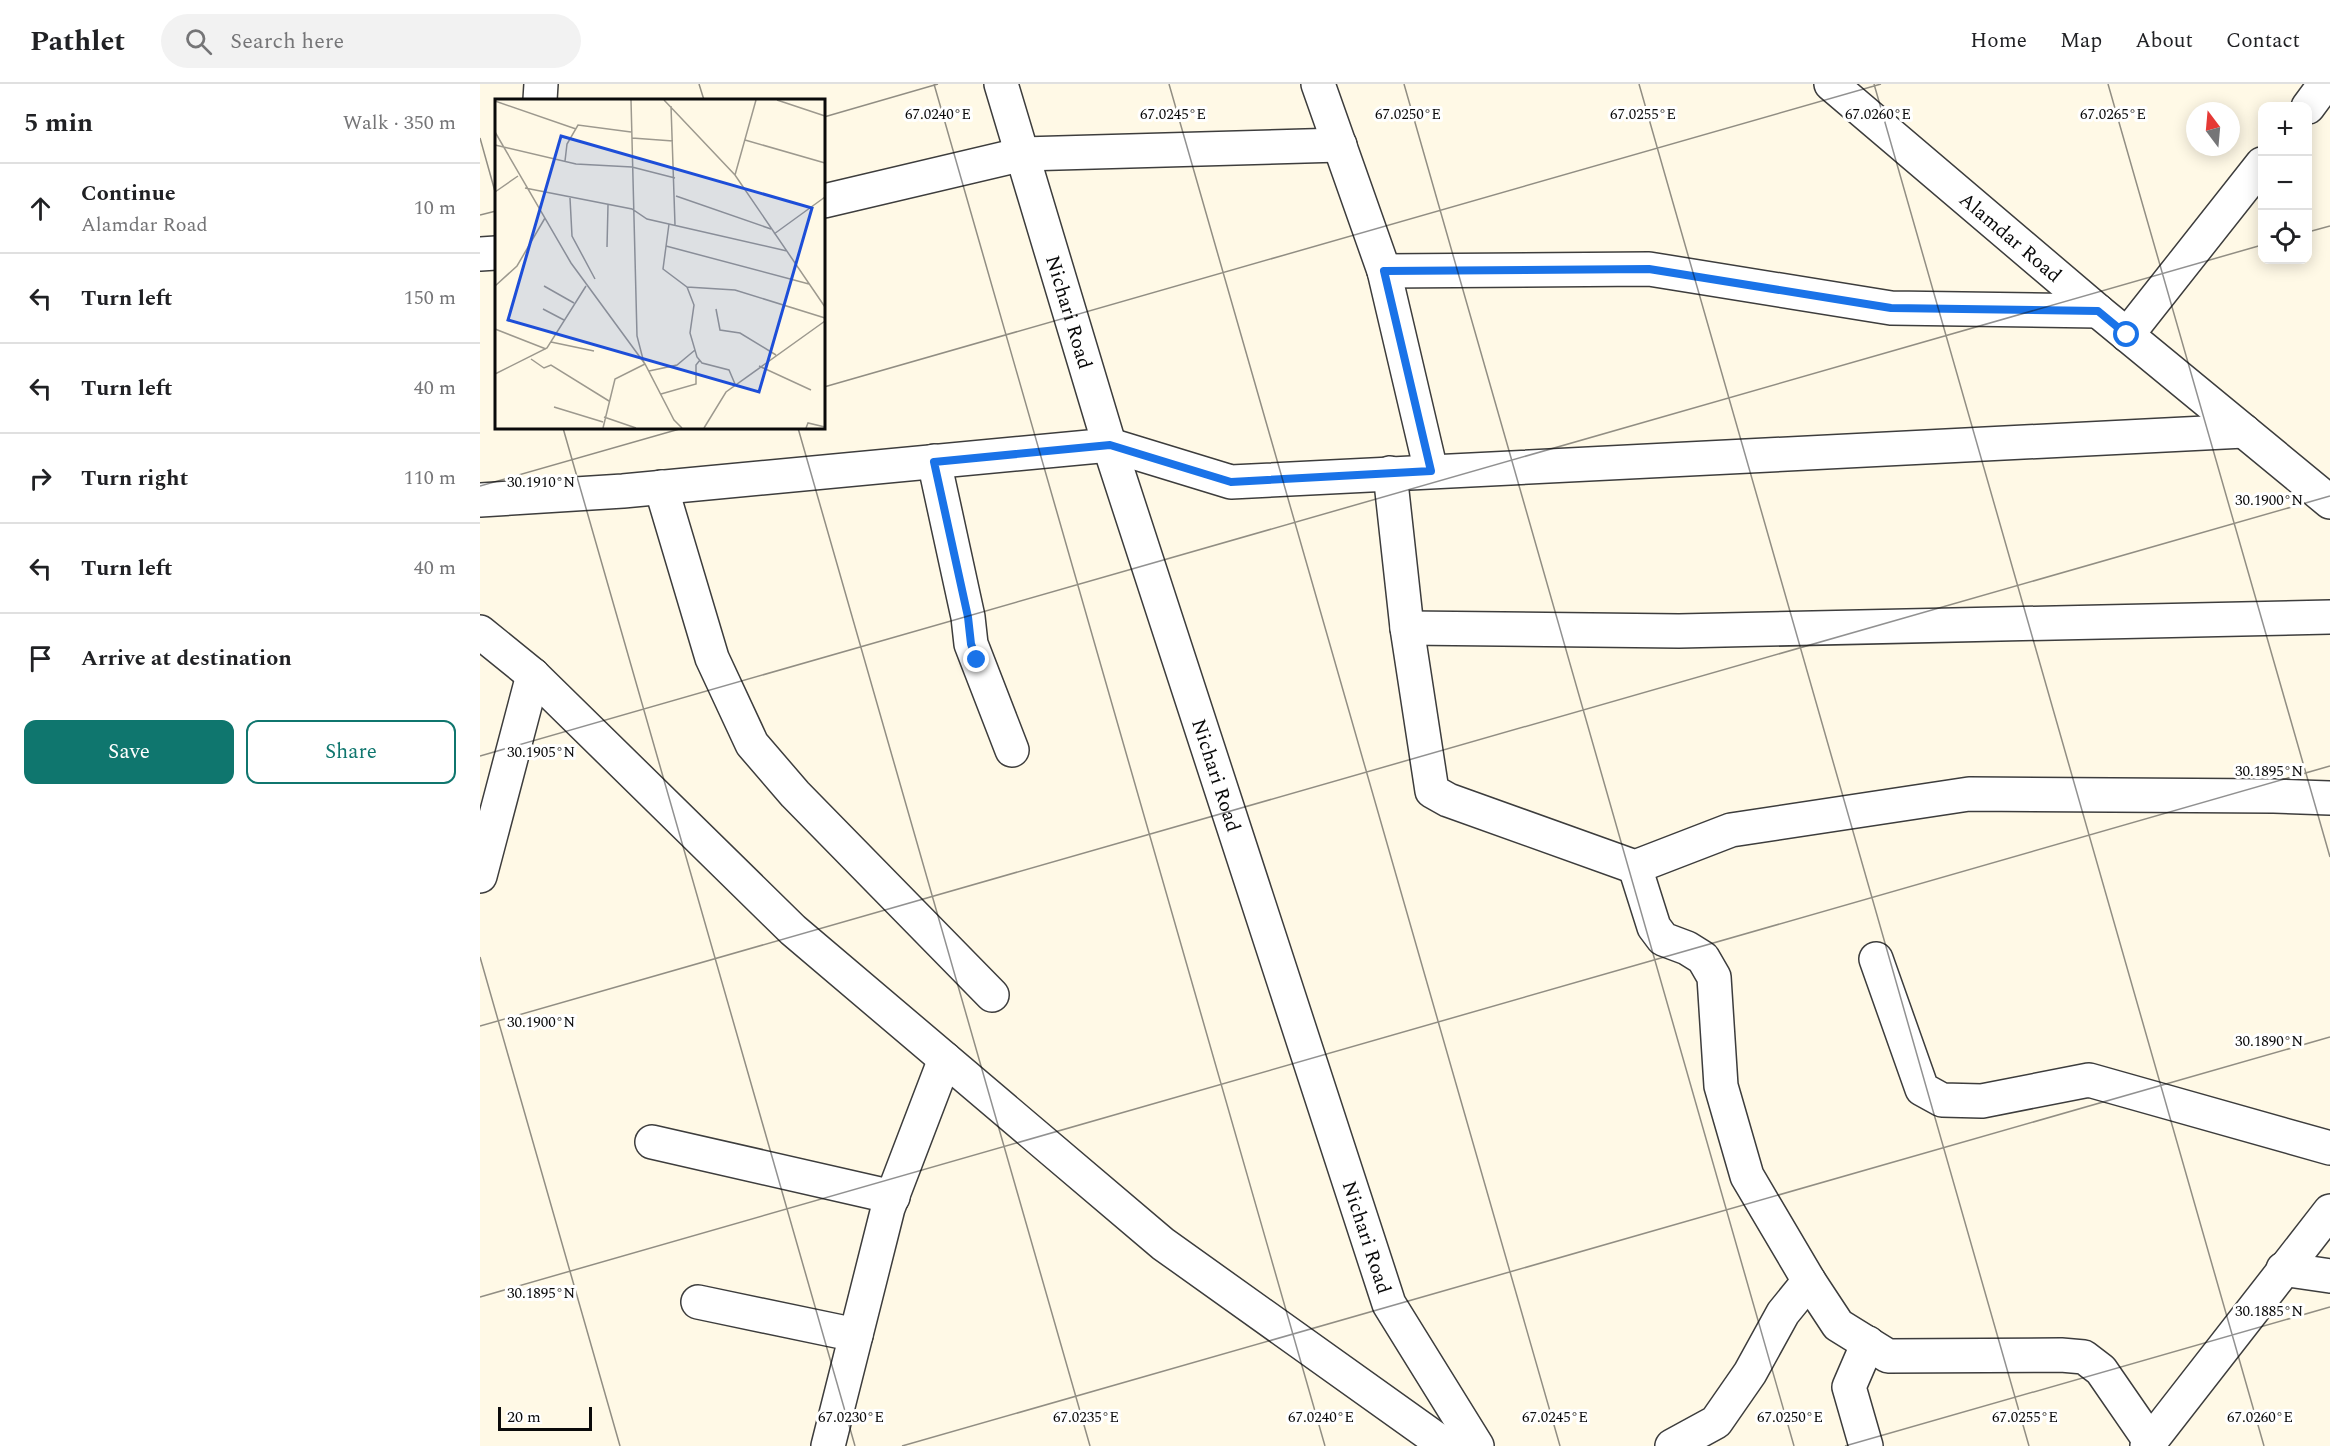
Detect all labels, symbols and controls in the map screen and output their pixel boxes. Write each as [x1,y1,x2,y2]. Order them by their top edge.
search box [161,14,581,68]
text: Pathlet [30,20,125,63]
icon: search [182,25,215,58]
text: Search here [230,25,344,58]
text: Home [1970,25,2027,57]
text: Map [2060,25,2102,57]
text: About [2135,25,2193,57]
text: Contact [2226,25,2300,57]
inset map [495,99,825,429]
north arrow [2186,102,2240,156]
map controls [2258,102,2312,264]
button: + [2258,102,2312,156]
text: 5 min [24,103,93,143]
text: 67.0240°E [905,103,971,126]
text: 67.0245°E [1140,103,1206,126]
text: 67.0250°E [1375,103,1441,126]
text: 67.0255°E [1610,103,1676,126]
text: 67.0260°E [1845,103,1911,126]
text: 67.0265°E [2080,103,2146,126]
text: Walk · 350 m [343,108,456,138]
button: − [2258,156,2312,210]
text: Continue [81,177,176,210]
street label: Alamdar Road [1952,185,2068,290]
icon: ahead [24,192,57,225]
text: 10 m [414,193,456,223]
text: Alamdar Road [81,210,208,240]
button: locate [2258,210,2312,264]
street label: Nichari Road [1037,252,1100,373]
icon: left [24,282,57,315]
text: Turn left [81,282,173,315]
text: 150 m [404,283,456,313]
route start [2113,321,2139,347]
icon: left [24,372,57,405]
text: Turn left [81,372,173,405]
text: 40 m [414,373,456,403]
icon: right [24,462,57,495]
text: Turn right [81,462,188,495]
text: 110 m [404,463,456,493]
text: 30.1910°N [507,471,575,494]
text: 30.1900°N [2235,489,2303,512]
icon: left [24,552,57,585]
text: Turn left [81,552,173,585]
text: 40 m [414,553,456,583]
icon: arrive [24,642,57,675]
text: Arrive at destination [81,642,292,675]
route end [963,646,989,672]
street label: Nichari Road [1183,715,1248,836]
button: Save [24,720,234,784]
button: Share [246,720,456,784]
text: 30.1905°N [507,741,575,764]
text: 30.1895°N [2235,760,2303,783]
text: 30.1900°N [507,1011,575,1034]
text: 30.1890°N [2235,1030,2303,1053]
street label: Nichari Road [1334,1177,1399,1298]
text: 30.1895°N [507,1282,575,1305]
text: 30.1885°N [2235,1300,2303,1323]
scale bar [498,1404,592,1432]
text: 20 m [507,1405,541,1429]
text: 67.0230°E [818,1406,884,1429]
text: 67.0235°E [1053,1406,1119,1429]
text: 67.0240°E [1288,1406,1354,1429]
text: 67.0245°E [1522,1406,1588,1429]
text: 67.0250°E [1757,1406,1823,1429]
text: 67.0255°E [1992,1406,2058,1429]
text: 67.0260°E [2227,1406,2293,1429]

